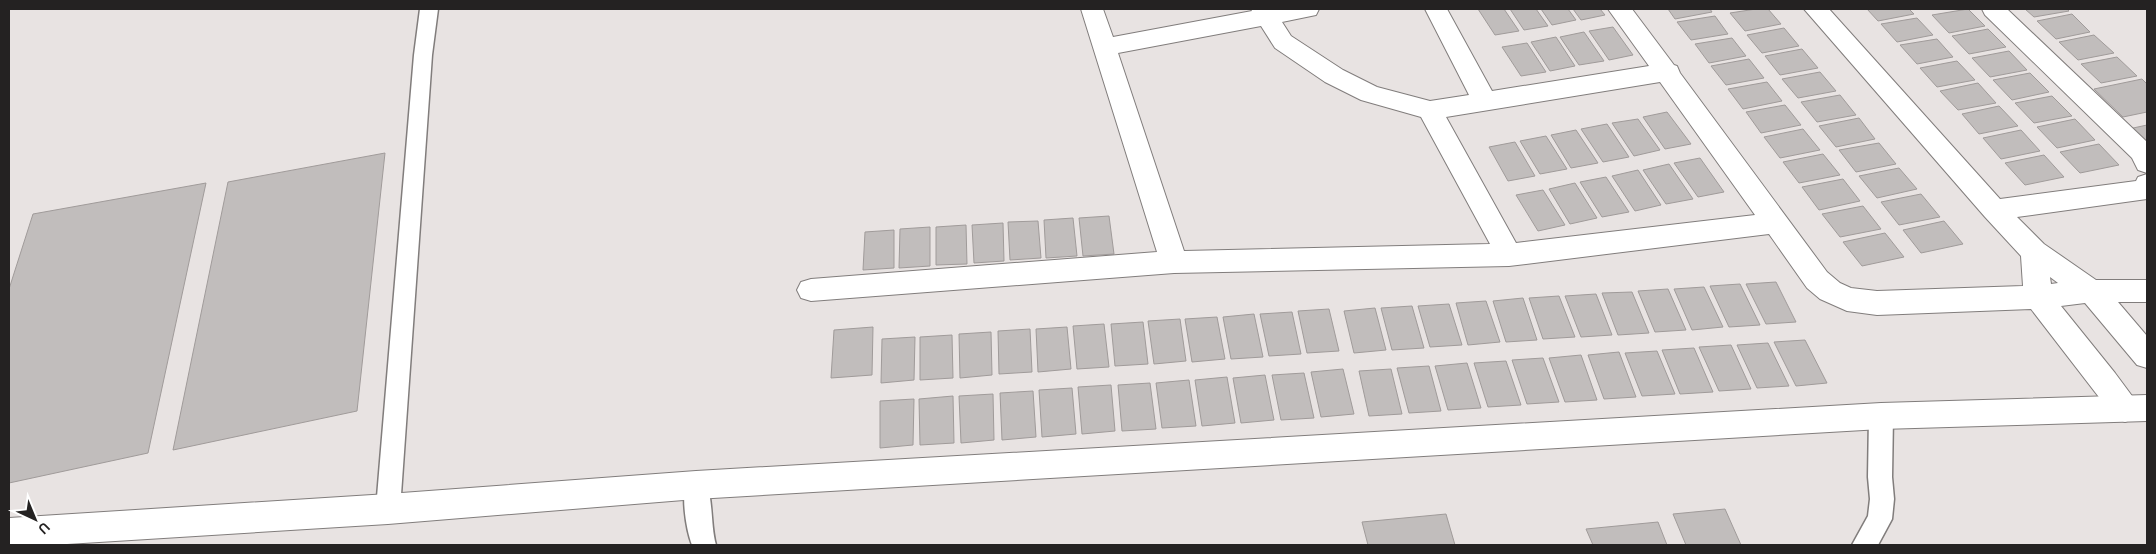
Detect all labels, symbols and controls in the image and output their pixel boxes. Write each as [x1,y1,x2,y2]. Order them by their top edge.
north arrow [10,494,60,544]
text: U [33,518,52,537]

